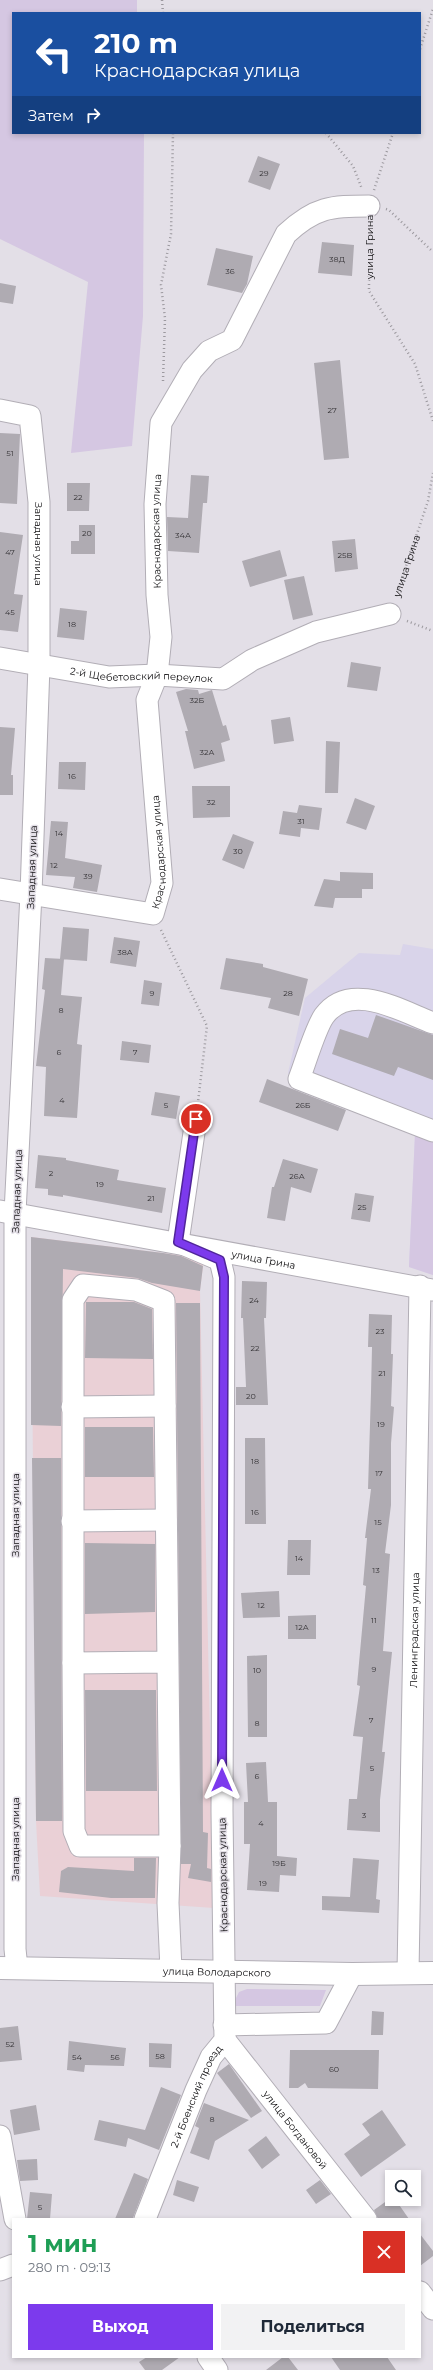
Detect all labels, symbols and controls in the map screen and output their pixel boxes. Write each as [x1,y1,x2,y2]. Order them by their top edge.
text: 210 m [94,26,178,60]
icon: left [28,28,80,80]
text: Краснодарская улица [94,60,300,82]
icon: right [82,104,104,126]
text: Затем [28,106,74,125]
house number: 29 [259,168,269,178]
street label: улица Грина [363,215,376,280]
house number: 38Д [329,254,346,264]
house number: 36 [225,266,235,276]
house number: 27 [327,405,337,415]
house number: 51 [6,448,14,458]
street label: Краснодарская улица [148,474,164,589]
house number: 22 [73,492,83,502]
street label: Западная улица [33,502,46,586]
house number: 20 [82,528,92,538]
house number: 34А [175,530,191,540]
street label: улица Грина [389,533,423,599]
house number: 47 [5,547,15,557]
house number: 25В [337,550,353,560]
house number: 45 [5,607,15,617]
house number: 18 [68,619,76,629]
street label: 2-й Щебетовский переулок [69,664,213,685]
house number: 32Б [190,695,205,705]
house number: 32А [200,747,215,757]
house number: 16 [68,771,76,781]
street label: Краснодарская улица [148,795,169,910]
house number: 32 [206,797,216,807]
house number: 31 [297,816,305,826]
street label: Западная улица [24,825,40,909]
house number: 14 [55,828,64,838]
house number: 30 [233,846,243,856]
house number: 12 [50,860,58,870]
house number: 39 [83,871,93,881]
house number: 38А [117,947,133,957]
house number: 9 [150,988,155,998]
house number: 28 [283,988,293,998]
house number: 8 [58,1005,64,1015]
house number: 6 [57,1047,62,1057]
house number: 7 [133,1047,138,1057]
house number: 4 [59,1095,65,1105]
house number: 5 [164,1100,169,1110]
house number: 26Б [295,1100,311,1110]
pin [179,1102,213,1136]
icon: arrive [185,1108,207,1130]
street label: Западная улица [9,1149,25,1233]
house number: 2 [49,1168,54,1178]
house number: 26А [289,1171,305,1181]
house number: 19 [96,1179,104,1189]
house number: 21 [147,1193,155,1203]
house number: 25 [357,1202,367,1212]
street label: улица Грина [230,1247,297,1271]
house number: 24 [249,1295,260,1305]
house number: 23 [375,1326,385,1336]
house number: 22 [250,1343,260,1353]
house number: 21 [378,1368,386,1378]
house number: 20 [246,1391,256,1401]
house number: 19 [377,1419,385,1429]
house number: 18 [251,1456,259,1466]
house number: 17 [375,1468,383,1478]
street label: Западная улица [9,1473,22,1557]
house number: 16 [251,1507,259,1517]
house number: 15 [374,1517,382,1527]
house number: 14 [295,1553,304,1563]
house number: 13 [372,1565,380,1575]
street label: Ленинградская улица [406,1572,421,1688]
house number: 12 [257,1600,265,1610]
house number: 11 [371,1615,377,1625]
house number: 12А [295,1622,309,1632]
house number: 9 [372,1664,377,1674]
house number: 10 [253,1665,261,1675]
house number: 7 [369,1715,374,1725]
house number: 8 [254,1718,260,1728]
position arrow [201,1759,243,1801]
house number: 5 [370,1763,375,1773]
house number: 6 [255,1771,260,1781]
street label: Западная улица [9,1797,22,1881]
house number: 3 [362,1810,367,1820]
street label: Краснодарская улица [216,1818,230,1932]
house number: 4 [258,1818,264,1828]
house number: 19Б [272,1858,286,1868]
house number: 19 [259,1878,267,1888]
street label: улица Володарского [162,1964,271,1979]
house number: 52 [5,2039,15,2049]
street label: 2-й Боенский проезд [167,2042,225,2150]
house number: 58 [155,2051,165,2061]
house number: 54 [72,2052,83,2062]
house number: 56 [110,2052,120,2062]
house number: 60 [329,2064,339,2074]
street label: улица Богдановой [260,2087,331,2172]
house number: 8 [209,2114,215,2124]
map controls [385,2170,421,2206]
button: search [385,2170,421,2206]
house number: 5 [38,2202,43,2212]
text: 1 мин [28,2229,97,2258]
button: close [363,2231,405,2273]
text: 280 m · 09:13 [28,2259,111,2275]
button: Выход [28,2304,213,2350]
button: Поделиться [221,2304,405,2350]

